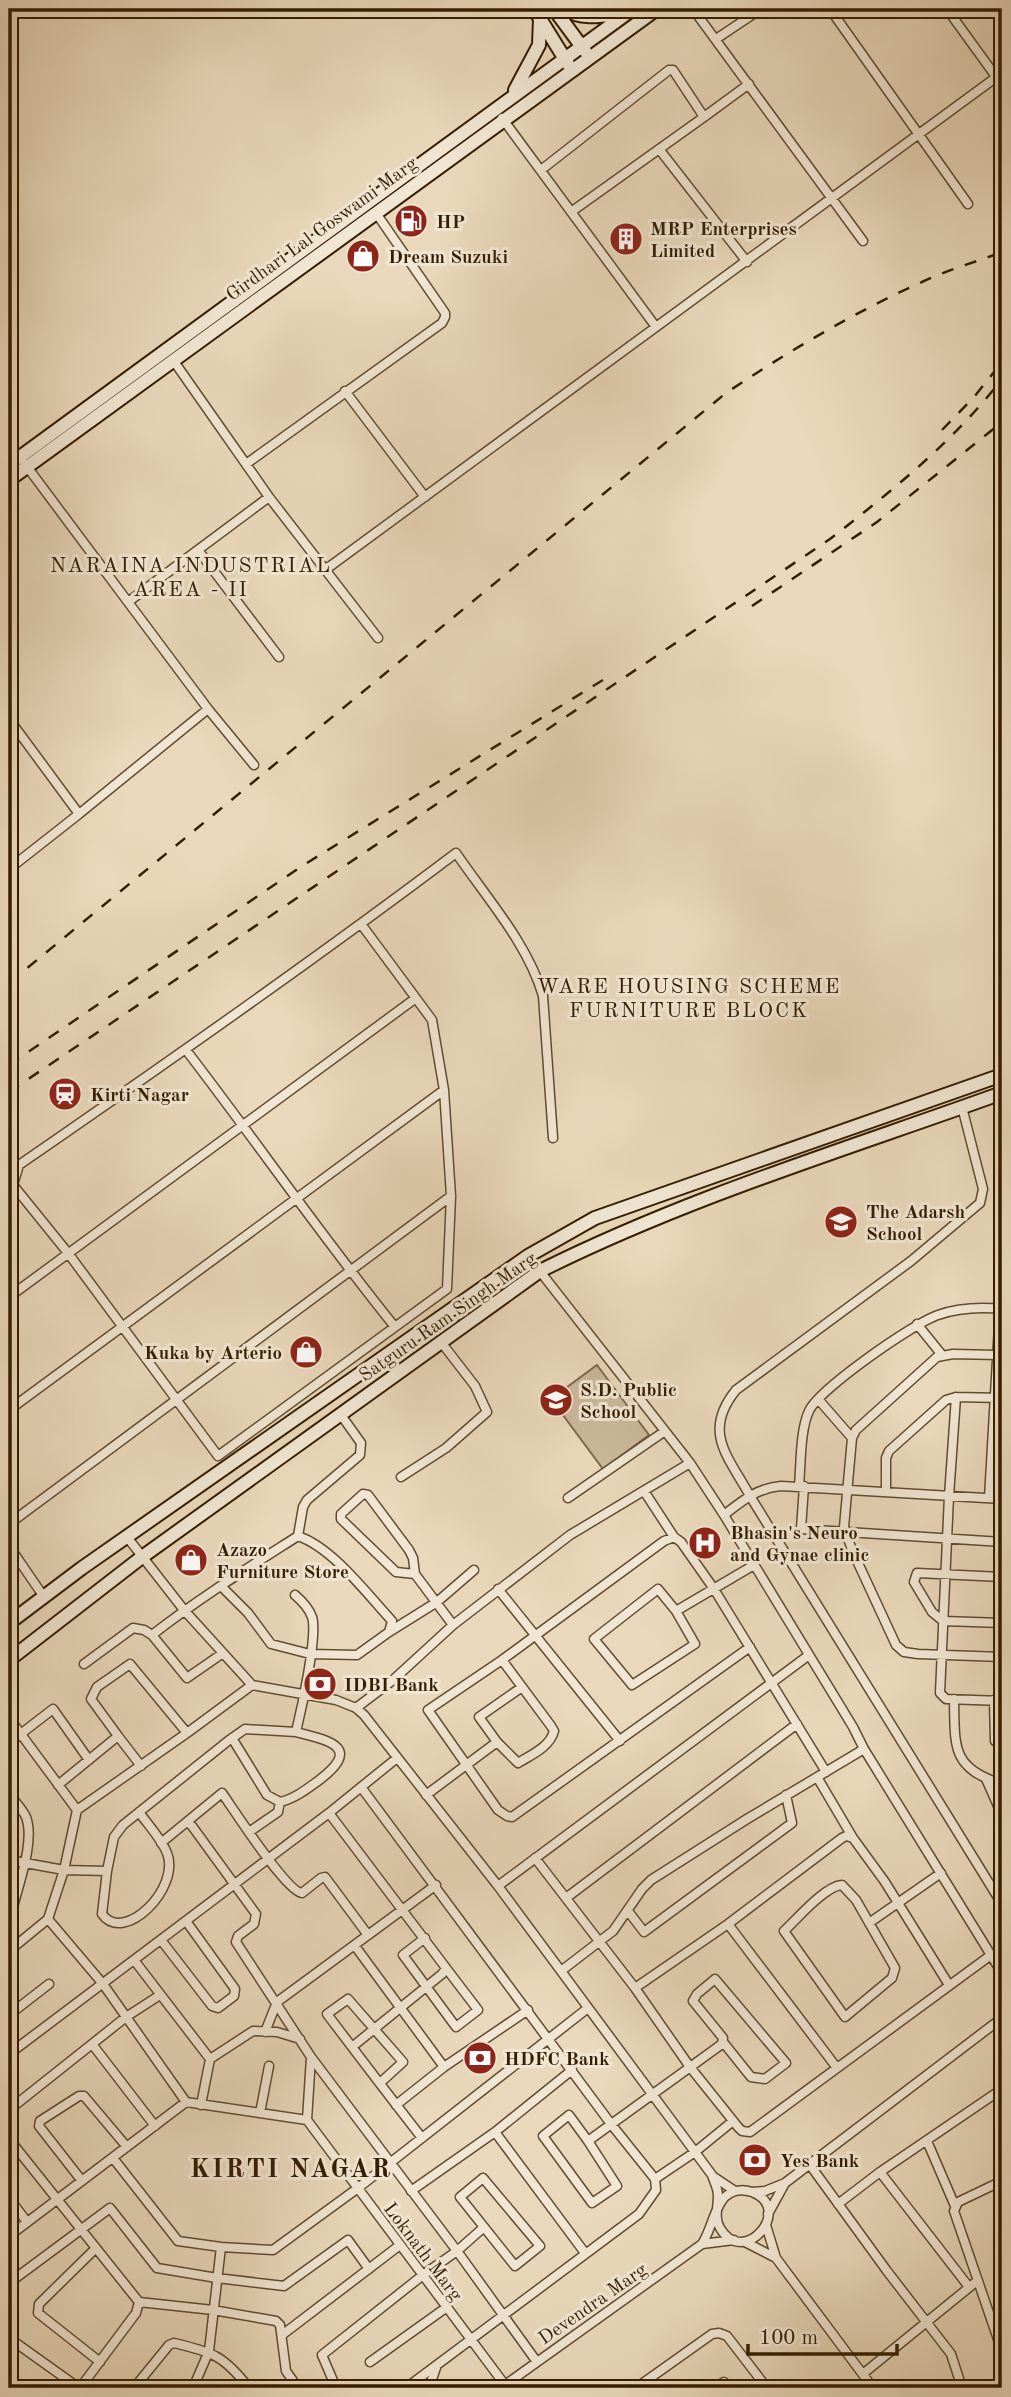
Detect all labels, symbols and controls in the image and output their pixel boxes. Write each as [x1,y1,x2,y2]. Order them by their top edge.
street label: Girdhari Lal Goswami Marg [224,154,422,306]
fuel station icon: HP [392,202,430,240]
place label: HP [436,214,465,233]
building icon: MRP Enterprises Limited [607,220,645,258]
place label: MRP Enterprises Limited [650,221,797,262]
shop icon: Dream Suzuki [344,237,382,275]
place label: Dream Suzuki [388,249,508,268]
district label: NARAINA INDUSTRIAL AREA - II [50,556,332,601]
district label: WARE HOUSING SCHEME FURNITURE BLOCK [537,977,841,1022]
station icon: Kirti Nagar [46,1075,84,1113]
place label: Kirti Nagar [90,1087,189,1106]
school or university icon: The Adarsh School [822,1203,860,1241]
place label: The Adarsh School [866,1204,965,1245]
street label: Satguru Ram Singh Marg [356,1249,541,1386]
shop icon: Kuka by Arterio [287,1333,325,1371]
place label: Kuka by Arterio [144,1345,282,1364]
school or university icon: S.D. Public School [537,1381,575,1419]
place label: S.D. Public School [580,1382,677,1423]
hospital icon: Bhasin's Neuro and Gynae clinic [686,1524,724,1562]
place label: Bhasin's Neuro and Gynae clinic [730,1525,869,1566]
shop icon: Azazo Furniture Store [172,1541,210,1579]
place label: Azazo Furniture Store [216,1542,349,1583]
bank icon: IDBI Bank [301,1665,339,1703]
place label: IDBI Bank [344,1677,439,1696]
bank icon: HDFC Bank [461,2039,499,2077]
place label: HDFC Bank [504,2051,610,2070]
bank icon: Yes Bank [736,2141,774,2179]
place label: Yes Bank [780,2153,860,2172]
district label: KIRTI NAGAR [190,2157,392,2183]
street label: Loknath Marg [379,2200,465,2306]
street label: Devendra Marg [536,2260,652,2349]
scale bar [748,2313,897,2357]
text: 100 m [759,2328,818,2349]

